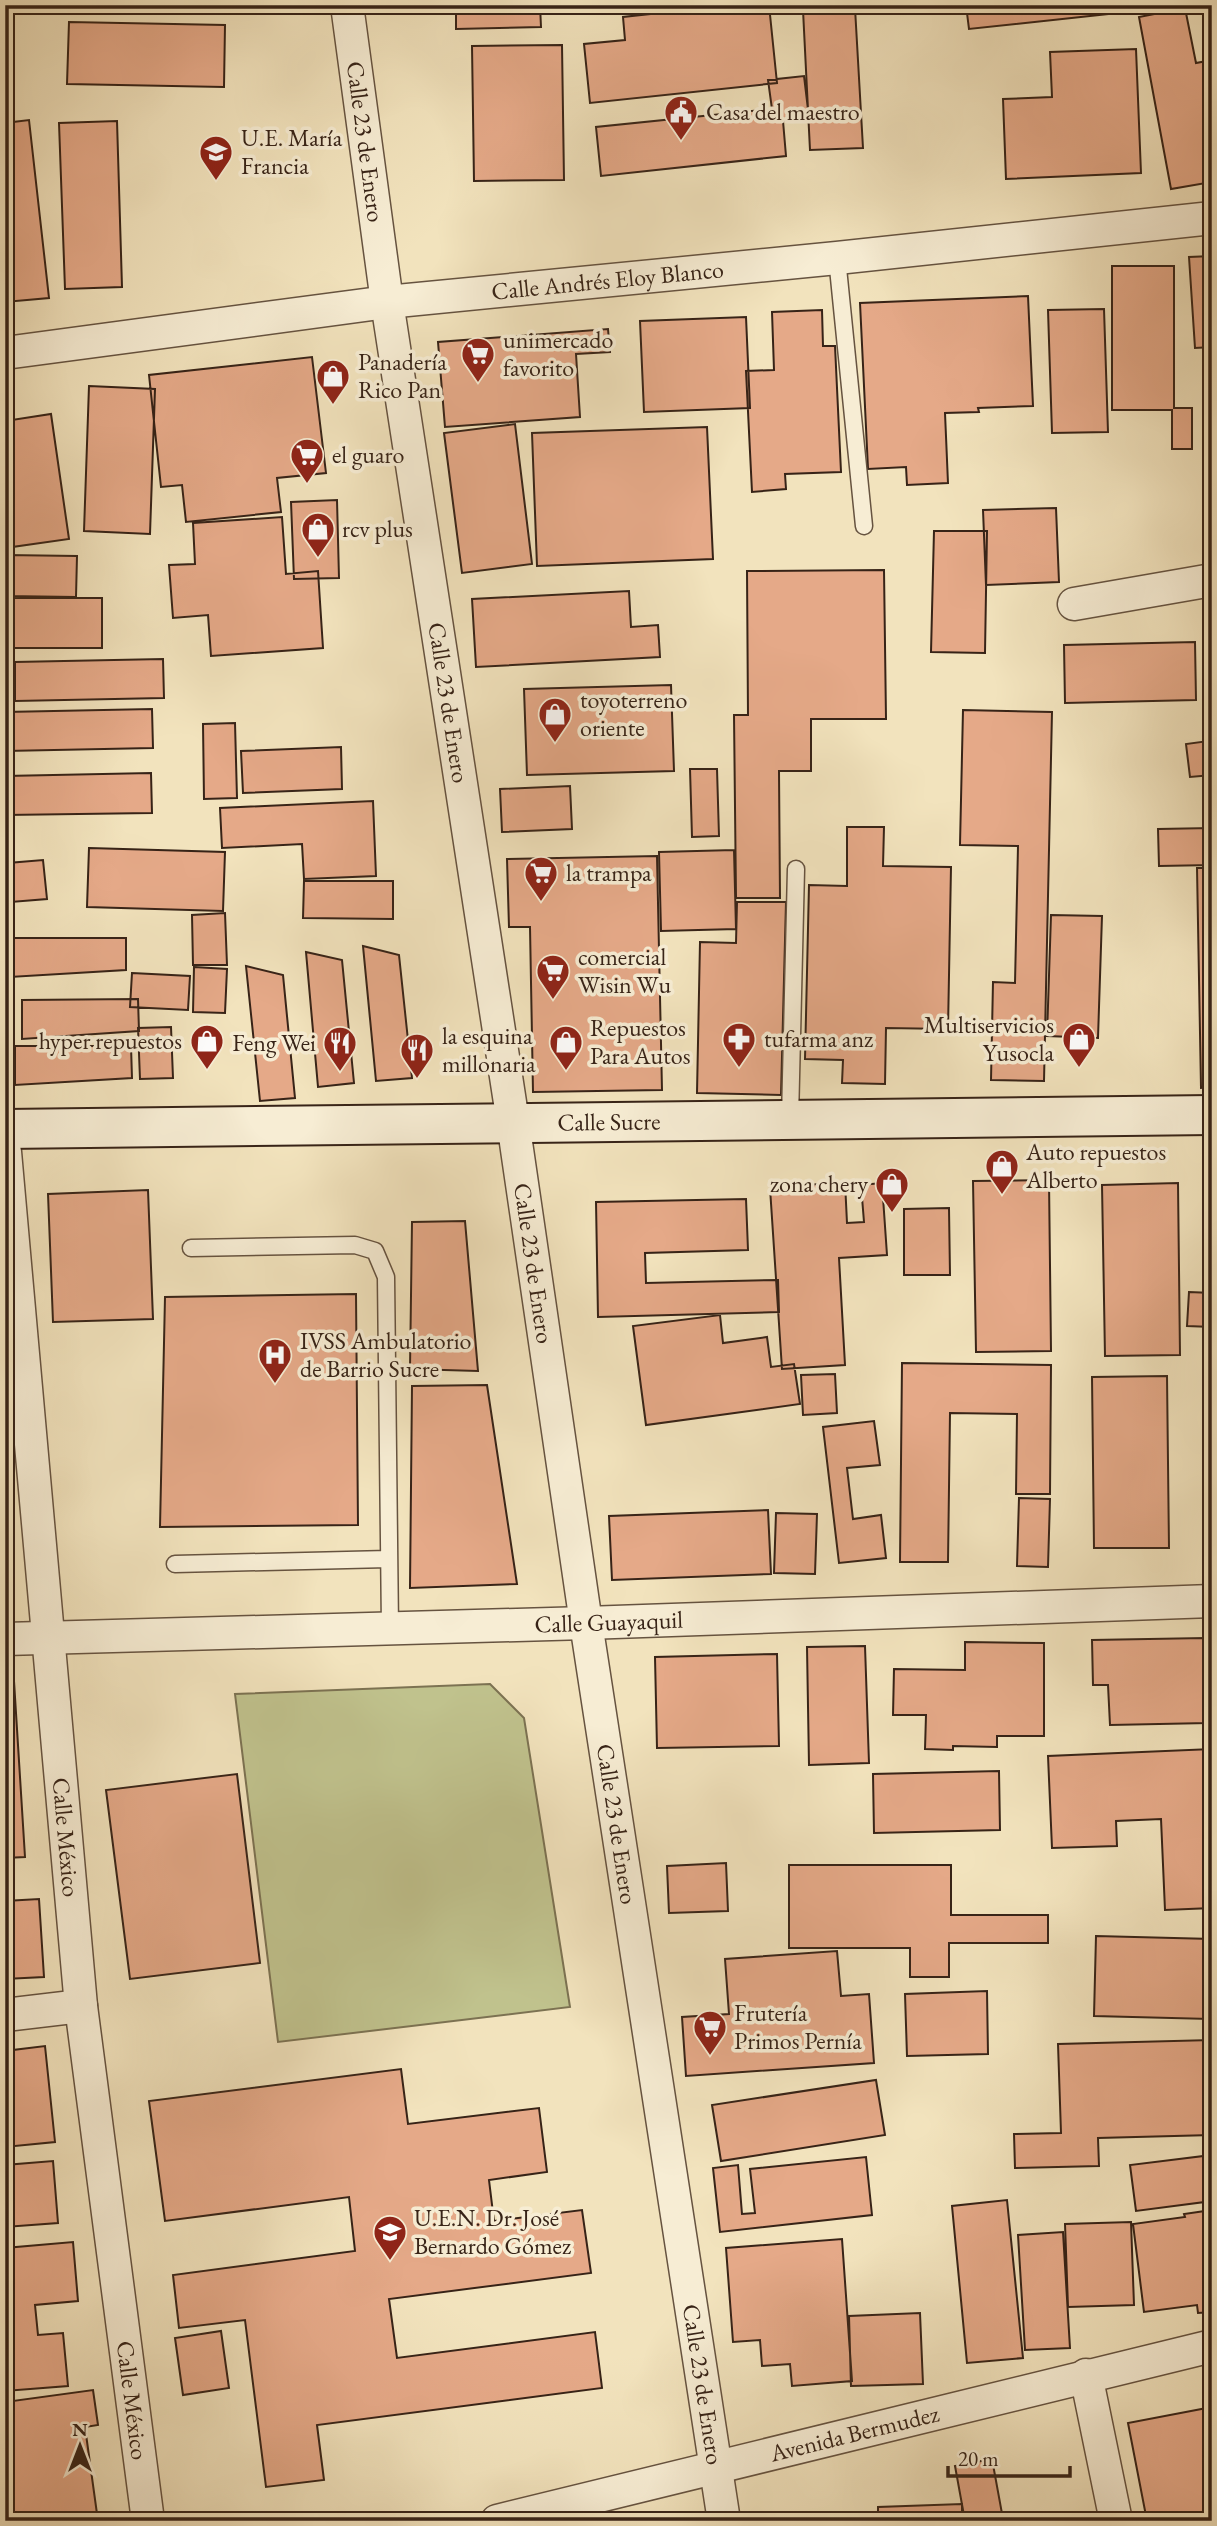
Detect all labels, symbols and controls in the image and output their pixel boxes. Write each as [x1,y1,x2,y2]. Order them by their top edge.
street label: Calle 23 de Enero [340,59,392,224]
public building icon: Casa del maestro [662,93,700,142]
place label: Casa del maestro [706,96,860,127]
place label: U.E. María Francia [241,122,343,181]
school or university icon: U.E. María Francia [197,133,235,182]
street label: Calle Andrés Eloy Blanco [490,253,725,307]
place label: unimercado favorito [503,324,613,383]
supermarket icon: unimercado favorito [459,335,497,384]
place label: Panadería Rico Pan [358,346,447,405]
shop icon: Panadería Rico Pan [314,357,352,406]
supermarket icon: el guaro [288,436,326,485]
place label: el guaro [332,439,405,470]
shop icon: rcv plus [299,510,337,559]
place label: rcv plus [342,513,413,544]
street label: Calle 23 de Enero [421,620,477,785]
place label: toyoterreno oriente [580,684,688,743]
shop icon: toyoterreno oriente [536,695,574,744]
supermarket icon: la trampa [522,854,560,903]
place label: la trampa [566,857,652,888]
place label: comercial Wisin Wu [578,941,671,1000]
supermarket icon: comercial Wisin Wu [534,952,572,1001]
place label: Multiservicios Yusocla [924,1009,1054,1068]
place label: Repuestos Para Autos [590,1012,690,1071]
place label: la esquina millonaria [442,1020,536,1079]
pharmacy icon: tufarma anz [720,1020,758,1069]
shop icon: Multiservicios Yusocla [1060,1020,1098,1069]
shop icon: hyper repuestos [188,1022,226,1071]
shop icon: Repuestos Para Autos [547,1023,585,1072]
place label: tufarma anz [764,1023,873,1054]
restaurant icon: Feng Wei [321,1024,359,1073]
place label: hyper repuestos [39,1025,182,1056]
place label: Feng Wei [232,1027,316,1058]
restaurant icon: la esquina millonaria [398,1031,436,1080]
street label: Calle Sucre [557,1105,661,1138]
place label: Auto repuestos Alberto [1025,1136,1166,1195]
shop icon: Auto repuestos Alberto [983,1147,1021,1196]
shop icon: zona chery [873,1165,911,1214]
place label: zona chery [770,1168,868,1199]
street label: Calle 23 de Enero [507,1181,561,1346]
place label: IVSS Ambulatorio de Barrio Sucre [300,1325,472,1384]
hospital icon: IVSS Ambulatorio de Barrio Sucre [256,1336,294,1385]
street label: Calle Guayaquil [534,1604,684,1639]
street label: Calle 23 de Enero [590,1742,645,1907]
street label: Calle México [46,1776,87,1898]
place label: Frutería Primos Pernía [734,1997,862,2056]
supermarket icon: Frutería Primos Pernía [691,2008,729,2057]
place label: U.E.N. Dr. José Bernardo Gómez [414,2202,571,2261]
school or university icon: U.E.N. Dr. José Bernardo Gómez [371,2213,409,2262]
street label: Calle 23 de Enero [676,2302,731,2467]
street label: Calle México [110,2339,156,2462]
street label: Avenida Bermudez [766,2397,942,2469]
north arrow [46,2410,116,2480]
text: N [72,2417,88,2442]
scale bar [948,2435,1070,2479]
text: 20 m [958,2445,999,2472]

